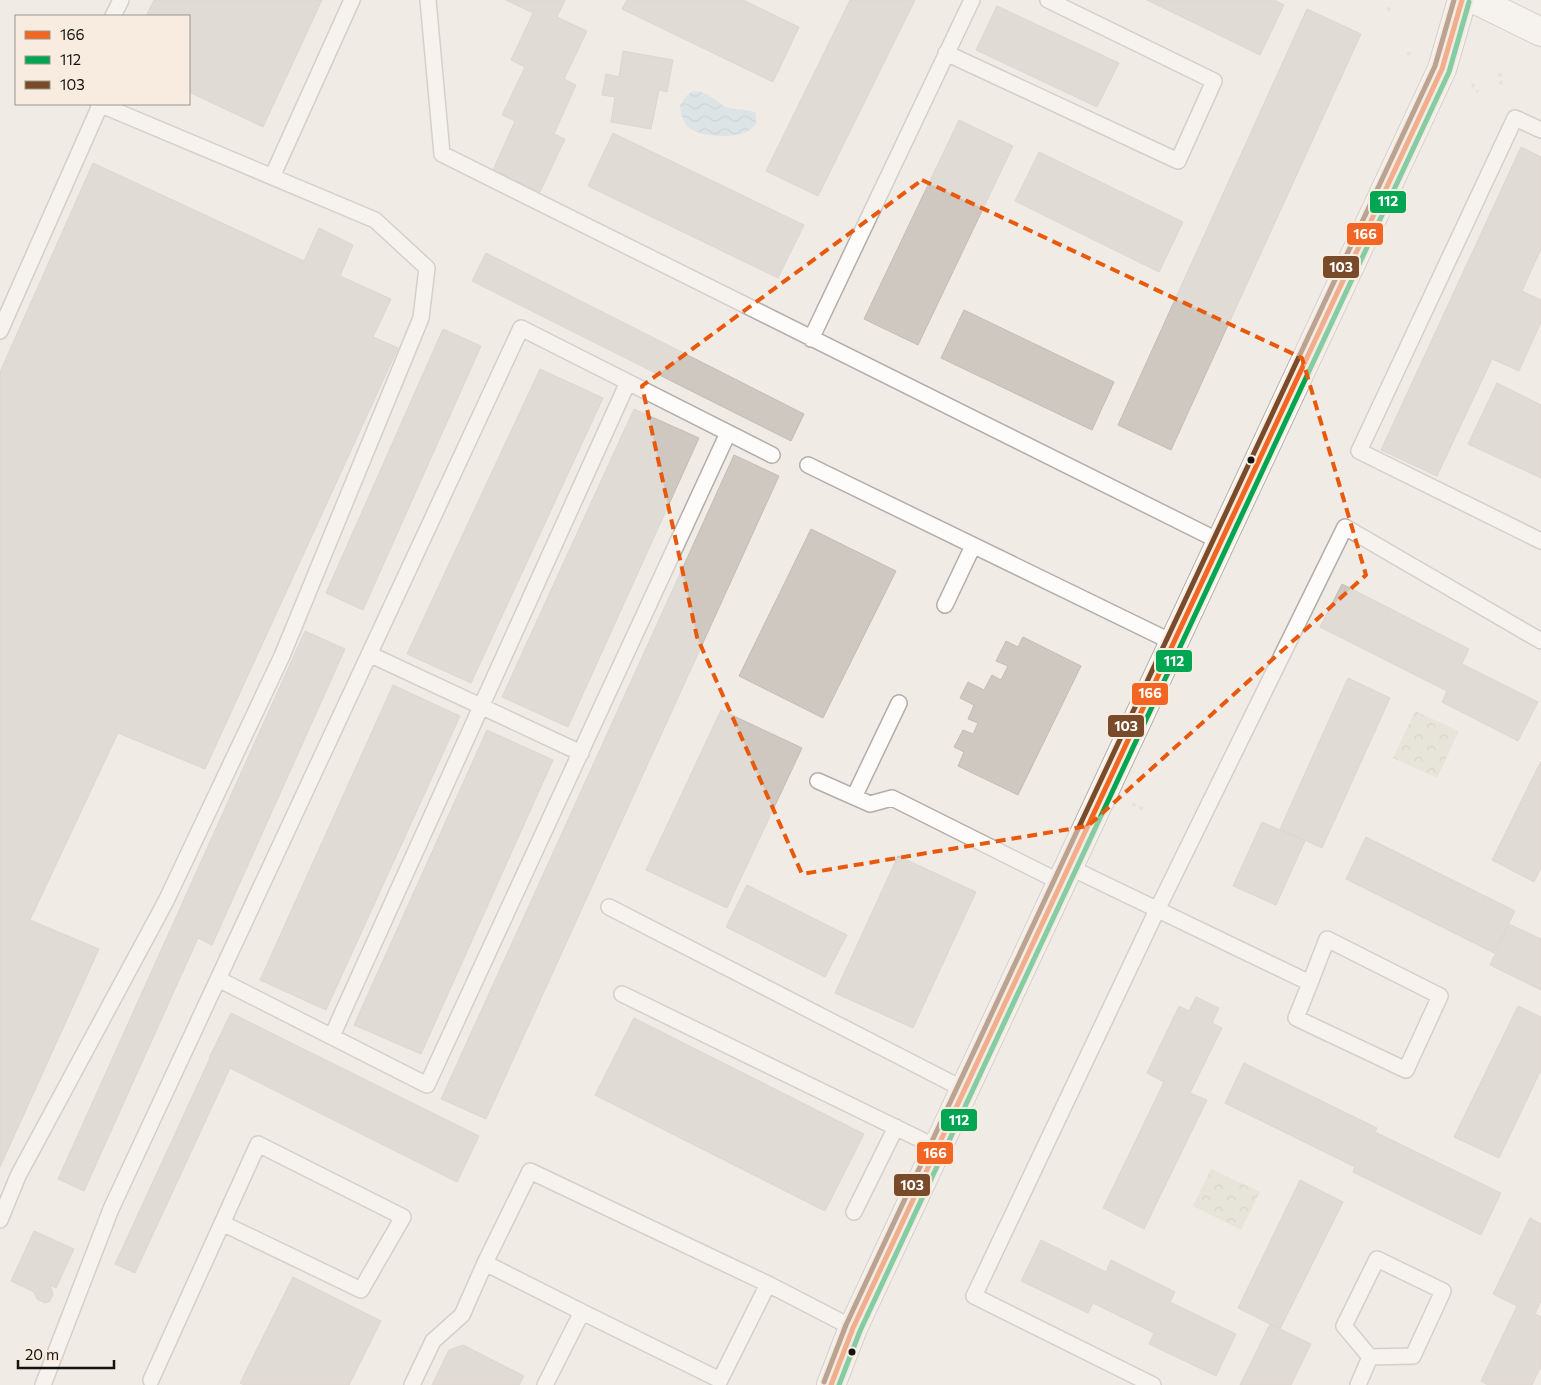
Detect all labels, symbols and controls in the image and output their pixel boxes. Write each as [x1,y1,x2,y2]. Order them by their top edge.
legend [15,15,190,105]
text: 166 [60,25,85,43]
text: 112 [60,50,81,68]
text: 103 [60,75,85,93]
line badge: 112 [1369,190,1407,214]
text: 112 [1378,192,1398,209]
line badge: 166 [1346,222,1384,246]
text: 166 [1353,225,1377,242]
line badge: 103 [1322,255,1360,279]
text: 103 [1329,258,1353,275]
unlabelled marker [1246,455,1256,465]
line badge: 112 [1155,649,1193,673]
text: 112 [1164,652,1184,669]
line badge: 166 [1131,682,1169,706]
text: 166 [1138,684,1162,701]
line badge: 103 [1107,714,1145,738]
text: 103 [1114,717,1138,734]
line badge: 112 [940,1108,978,1132]
text: 112 [949,1111,969,1128]
line badge: 166 [916,1141,954,1165]
text: 166 [923,1144,947,1161]
line badge: 103 [893,1173,931,1197]
text: 103 [900,1176,924,1193]
scale bar [18,1338,114,1370]
text: 20 m [25,1345,59,1363]
unlabelled marker [847,1347,857,1357]

